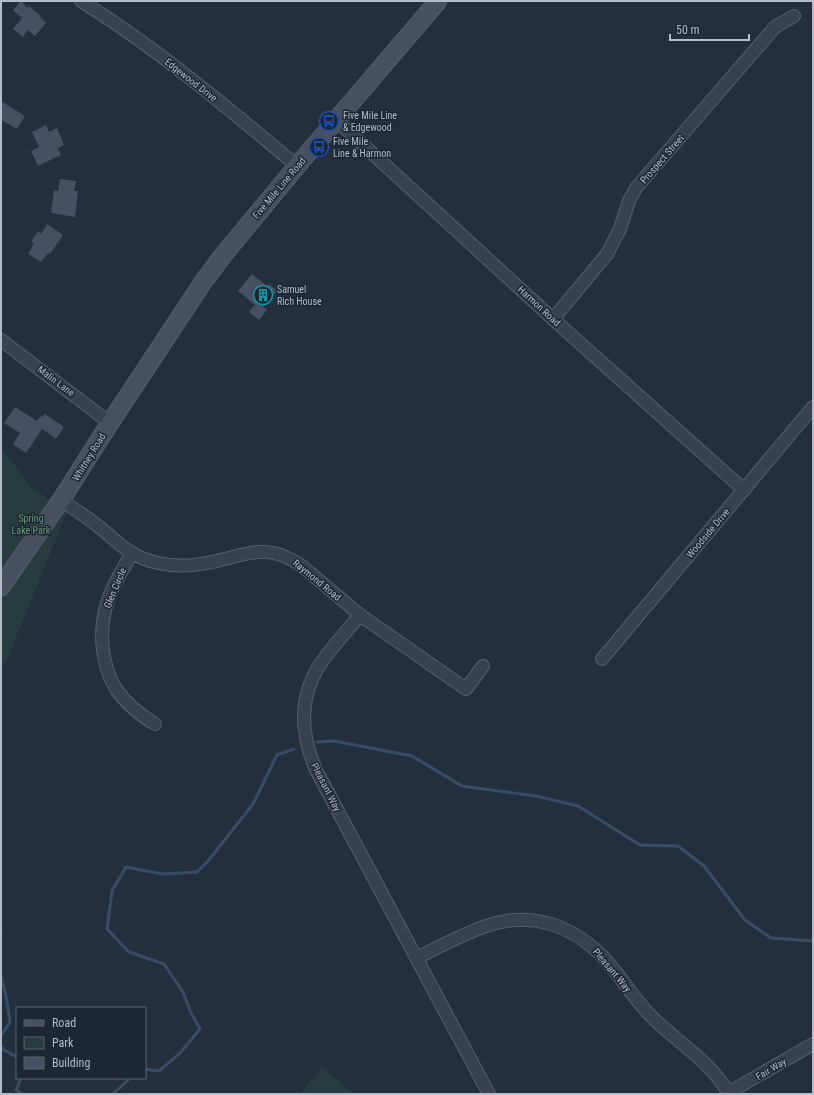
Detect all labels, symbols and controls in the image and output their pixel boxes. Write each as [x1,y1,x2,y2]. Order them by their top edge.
scale bar [670,16,749,42]
text: 50 m [676,23,700,37]
street label: Edgewood Drive [163,56,220,104]
bus stop icon: Five Mile Line & Edgewood [318,110,340,132]
place label: Five Mile Line & Edgewood [343,110,397,133]
street label: Prospect Street [638,132,686,186]
bus stop icon: Five Mile Line & Harmon [308,136,330,158]
place label: Five Mile Line & Harmon [333,136,391,159]
street label: Five Mile Line Road [250,155,308,221]
building icon: Samuel Rich House [252,284,274,306]
place label: Samuel Rich House [277,284,322,307]
street label: Harmon Road [516,284,562,328]
street label: Malin Lane [35,364,77,399]
street label: Whitney Road [70,431,108,483]
street label: Woodside Drive [684,506,732,560]
park label: Spring Lake Park [12,513,51,536]
street label: Raymond Road [291,557,343,603]
street label: Glen Circle [102,566,128,610]
street label: Pleasant Way [309,761,343,813]
street label: Pleasant Way [591,946,633,994]
legend [16,1007,146,1079]
text: Road [52,1016,76,1030]
text: Park [52,1036,74,1050]
text: Building [52,1056,90,1070]
street label: Fair Way [754,1056,788,1082]

